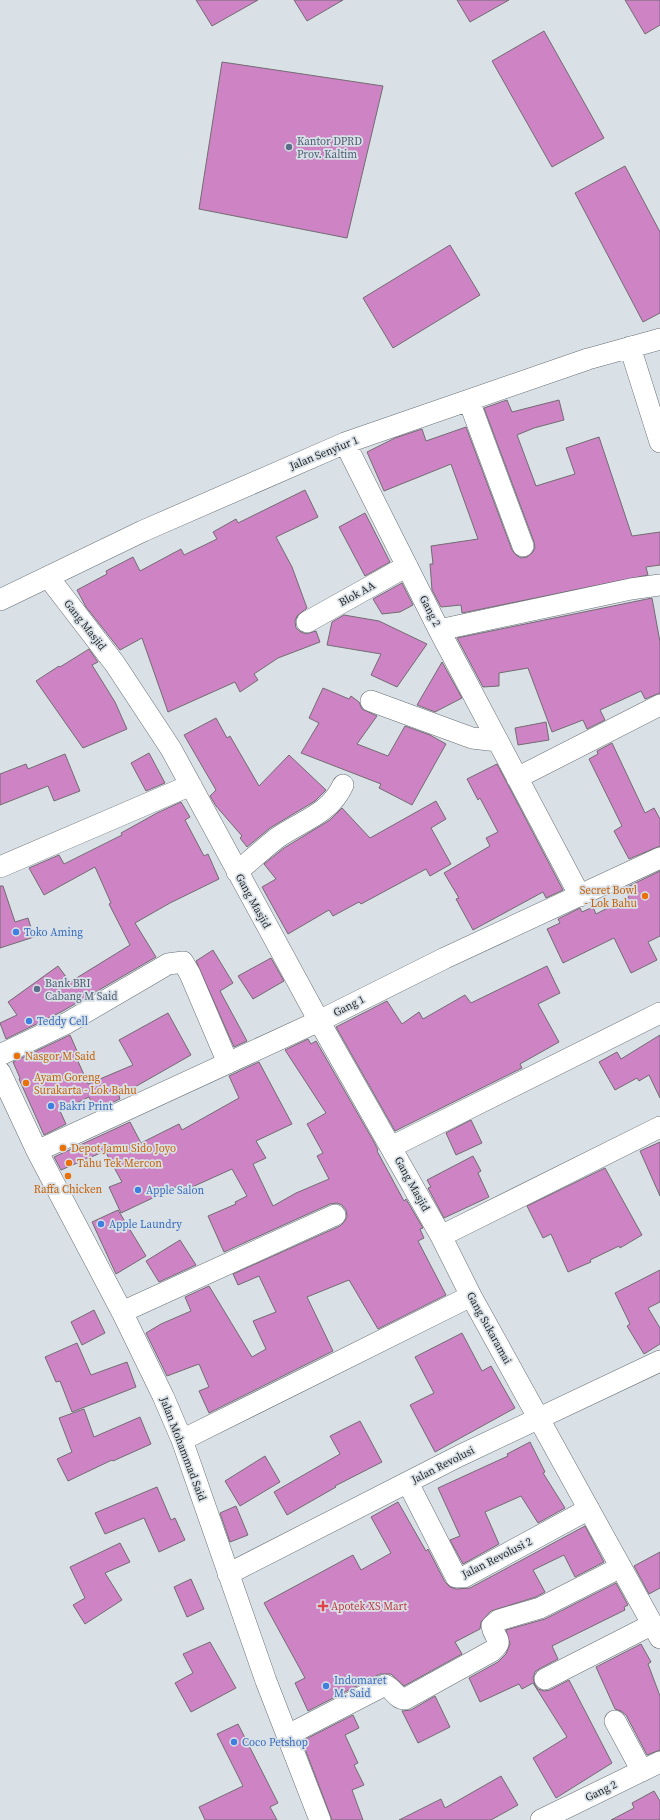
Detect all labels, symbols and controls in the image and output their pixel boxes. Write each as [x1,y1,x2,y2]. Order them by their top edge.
place label: Kantor DPRD Prov. Kaltim [297,134,362,162]
marker: Kantor DPRD Prov. Kaltim [284,142,294,152]
street label: Jalan Senyiur 1 [286,432,361,474]
street label: Blok AA [336,578,378,610]
street label: Gang 2 [416,593,445,630]
street label: Gang Masjid [60,596,110,654]
street label: Gang Masjid [232,871,275,932]
place label: Secret Bowl - Lok Bahu [580,883,638,911]
marker: Secret Bowl - Lok Bahu [640,891,650,901]
place label: Toko Aming [24,925,83,940]
marker: Toko Aming [11,927,21,937]
place label: Bank BRI Cabang M Said [45,976,118,1004]
marker: Bank BRI Cabang M Said [32,984,42,994]
street label: Gang 1 [331,992,367,1020]
place label: Teddy Cell [37,1014,88,1029]
marker: Teddy Cell [24,1016,34,1026]
place label: Nasgor M Said [25,1049,96,1064]
marker: Nasgor M Said [12,1051,22,1061]
place label: Ayam Goreng Surakarta - Lok Bahu [34,1070,137,1098]
marker: Ayam Goreng Surakarta - Lok Bahu [21,1078,31,1088]
place label: Bakri Print [59,1099,113,1114]
marker: Bakri Print [46,1101,56,1111]
place label: Depot Jamu Sido Joyo [71,1141,176,1156]
marker: Depot Jamu Sido Joyo [58,1143,68,1153]
street label: Gang Masjid [391,1154,434,1215]
place label: Tahu Tek Mercon [77,1156,162,1171]
marker: Tahu Tek Mercon [64,1158,74,1168]
marker: Raffa Chicken [63,1171,73,1181]
place label: Raffa Chicken [34,1182,102,1197]
place label: Apple Salon [146,1183,205,1198]
marker: Apple Salon [133,1185,143,1195]
place label: Apple Laundry [109,1217,182,1232]
marker: Apple Laundry [96,1219,106,1229]
street label: Gang Sukaramai [463,1289,515,1367]
street label: Jalan Mohammad Said [156,1394,210,1504]
street label: Jalan Revolusi [408,1443,477,1488]
street label: Jalan Revolusi 2 [458,1534,535,1583]
place label: Apotek XS Mart [331,1599,407,1614]
marker: Apotek XS Mart [318,1601,328,1611]
place label: Indomaret M. Said [334,1673,387,1701]
marker: Indomaret M. Said [321,1681,331,1691]
place label: Coco Petshop [242,1735,308,1750]
marker: Coco Petshop [229,1737,239,1747]
street label: Gang 2 [583,1777,620,1805]

